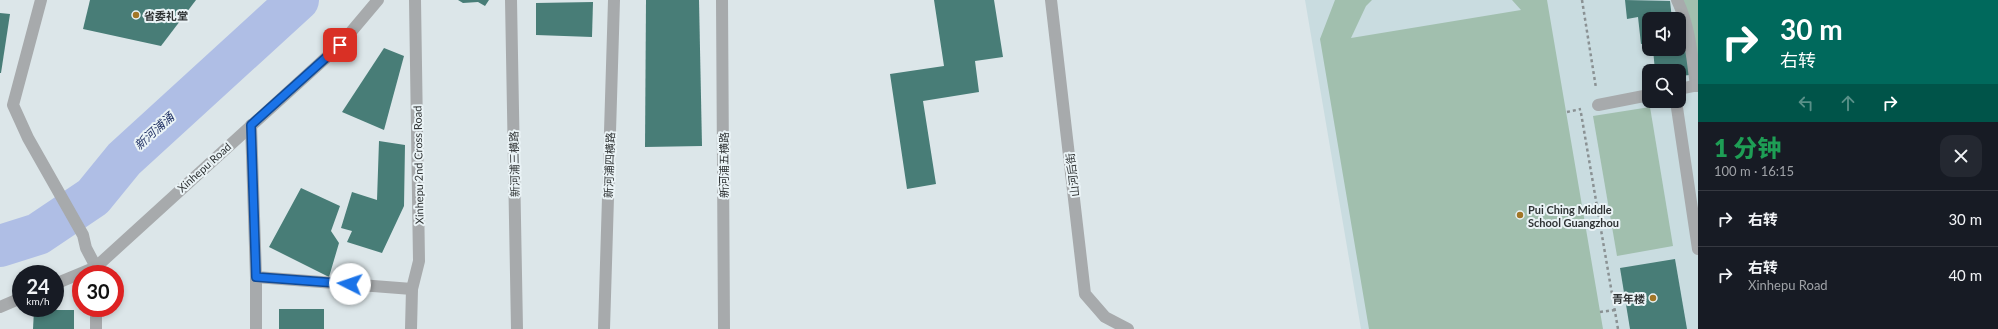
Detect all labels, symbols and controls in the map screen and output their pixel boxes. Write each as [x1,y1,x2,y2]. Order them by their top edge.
place label: 省委礼堂 [144,9,188,22]
marker: 省委礼堂 [131,10,141,20]
map controls [1642,12,1686,108]
button: sound [1642,12,1686,56]
text: 30 m [1780,12,1843,46]
icon: right [1714,16,1766,68]
pin [323,28,357,62]
icon: arrive [329,34,351,56]
text: 右转 [1780,49,1816,71]
button: search [1642,64,1686,108]
icon: left [1795,92,1817,114]
icon: ahead [1837,92,1859,114]
icon: right [1879,92,1901,114]
street label: Xinhepu 2nd Cross Road [410,106,426,224]
water label: 新河浦涌 [131,108,178,153]
street label: 新河浦三横路 [507,131,521,197]
street label: 新河浦四横路 [601,132,617,198]
street label: 新河浦五横路 [717,132,730,198]
text: 1 分钟 [1714,133,1781,162]
button: close [1940,135,1982,177]
street label: Xinhepu Road [175,140,233,194]
street label: 山河后街 [1063,152,1081,198]
text: 100 m · 16:15 [1714,163,1794,179]
place label: Pui Ching Middle School Guangzhou [1528,203,1619,229]
icon: right [1714,208,1736,230]
marker: Pui Ching Middle School Guangzhou [1515,210,1525,220]
text: 右转 [1748,210,1778,228]
text: 30 m [1948,210,1982,228]
text: 右转 [1748,258,1778,276]
position arrow [329,263,371,305]
icon: right [1714,264,1736,286]
speed limit sign: 30 [72,265,124,317]
text: 40 m [1948,266,1982,284]
text: 24 [26,274,50,298]
text: Xinhepu Road [1748,277,1828,293]
place label: 青年楼 [1612,292,1645,305]
marker: 青年楼 [1648,293,1658,303]
text: km/h [26,295,50,307]

